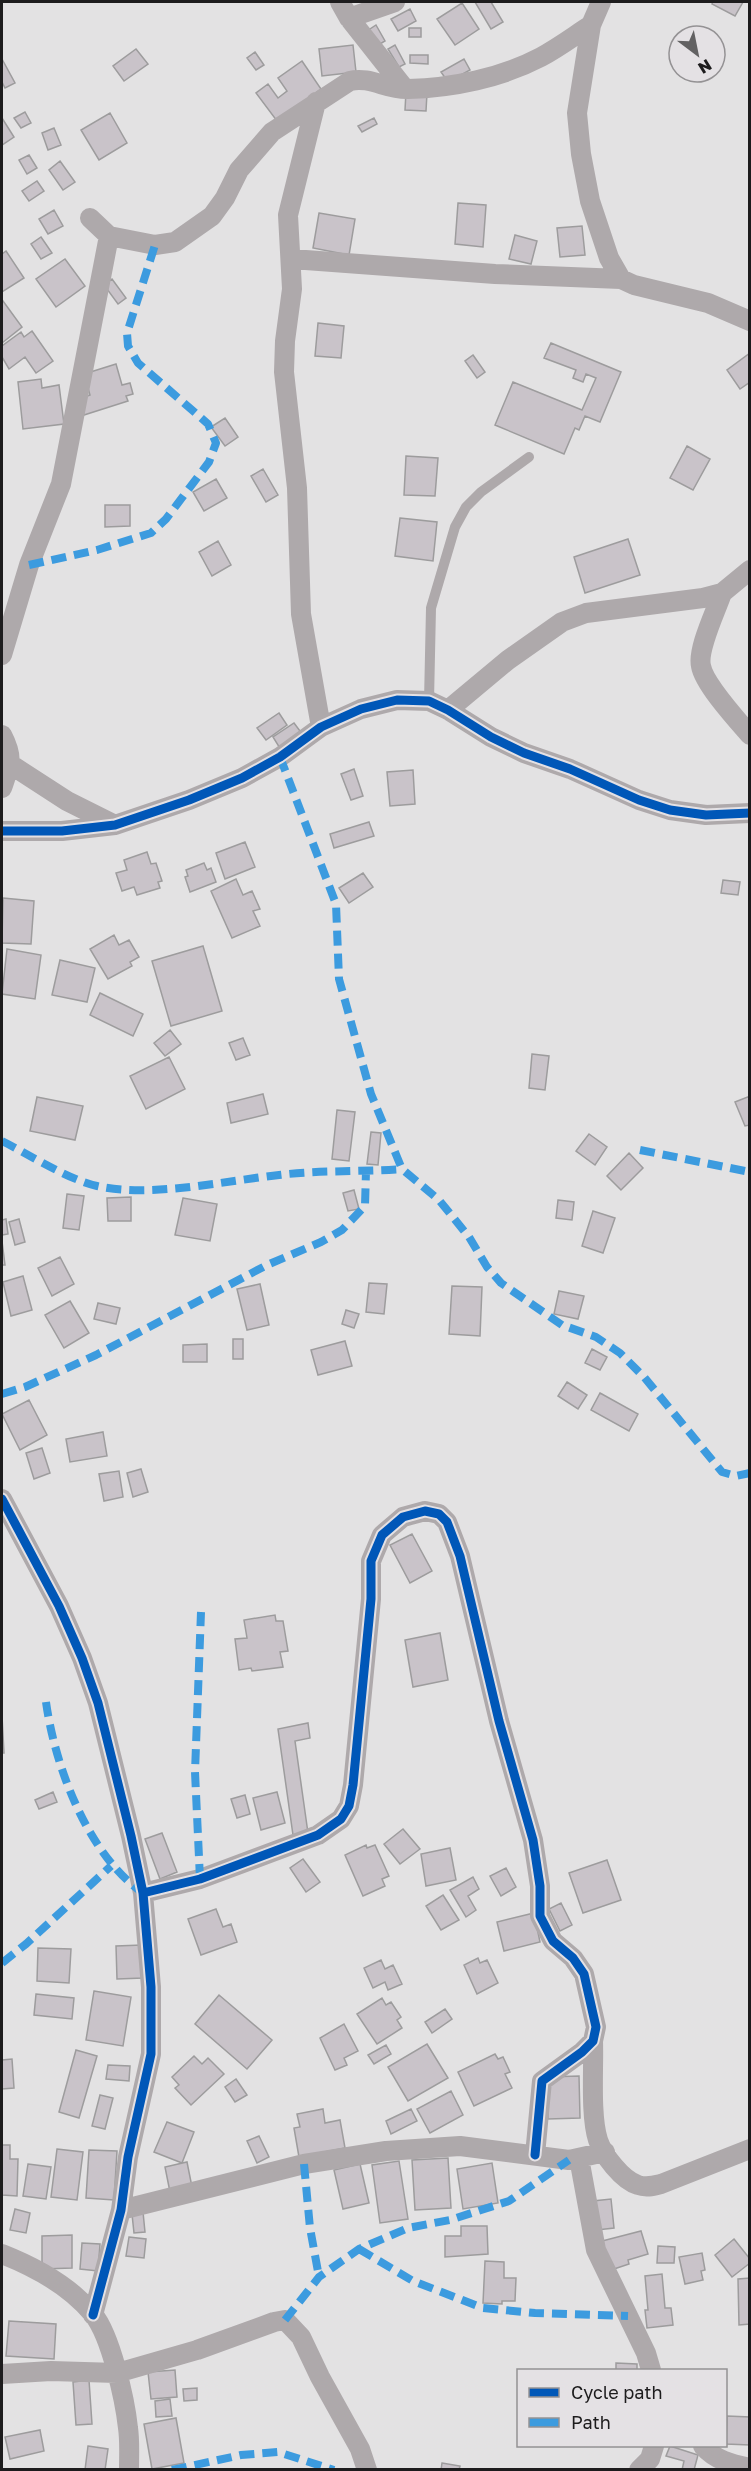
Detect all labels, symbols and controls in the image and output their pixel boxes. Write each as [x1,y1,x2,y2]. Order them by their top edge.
north arrow [667,24,727,84]
text: N [694,55,715,78]
legend [517,2369,727,2447]
text: Cycle path [571,2381,663,2403]
text: Path [571,2411,611,2433]

